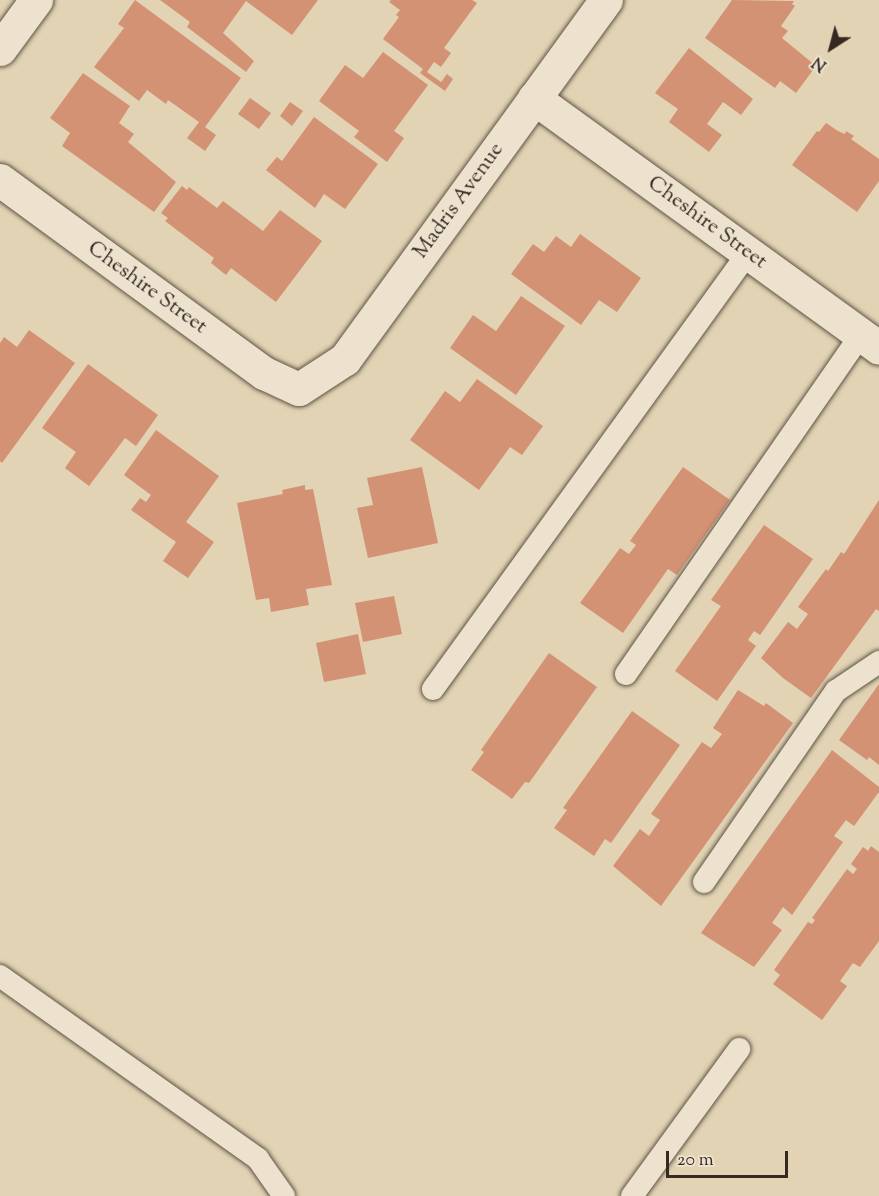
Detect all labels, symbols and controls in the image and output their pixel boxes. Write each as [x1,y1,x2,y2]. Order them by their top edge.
north arrow [801,18,861,78]
text: N [808,50,832,76]
street label: Madris Avenue [409,138,509,264]
street label: Cheshire Street [642,171,772,275]
street label: Cheshire Street [82,236,212,340]
scale bar [669,1139,790,1177]
text: 20 m [677,1148,714,1174]

